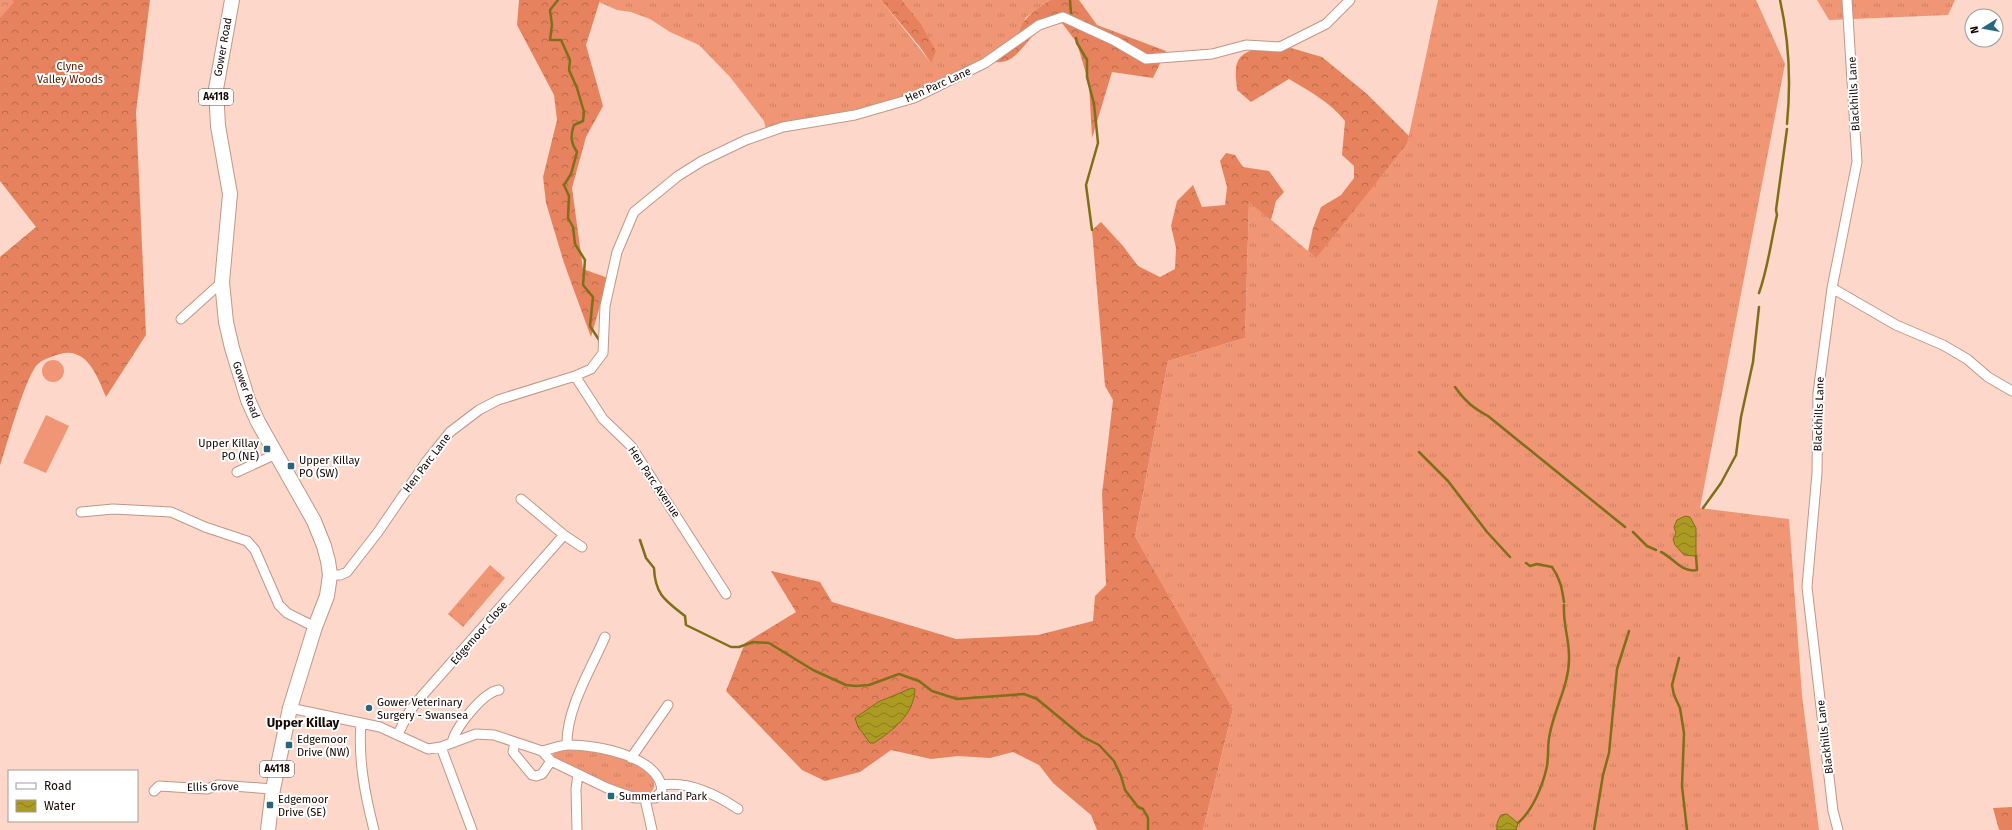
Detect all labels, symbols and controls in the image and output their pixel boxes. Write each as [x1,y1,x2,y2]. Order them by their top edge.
north arrow [1964,8,2004,48]
street label: Gower Road [211,16,235,78]
text: N [1968,25,1982,35]
street label: Blackhills Lane [1846,56,1862,132]
park label: Clyne Valley Woods [37,60,103,86]
street label: Hen Parc Lane [903,65,973,105]
road number: A4118 [199,89,233,105]
street label: Gower Road [230,360,262,420]
street label: Blackhills Lane [1811,377,1827,451]
street label: Hen Parc Lane [401,431,453,495]
place label: Upper Killay PO (NE) [198,437,260,463]
marker: Upper Killay PO (NE) [262,444,272,454]
street label: Hen Parc Avenue [625,444,683,520]
place label: Upper Killay PO (SW) [299,454,360,480]
marker: Upper Killay PO (SW) [286,461,296,471]
street label: Edgemoor Close [448,599,510,667]
place label: Gower Veterinary Surgery - Swansea [377,696,468,722]
street label: Blackhills Lane [1814,699,1836,775]
marker: Gower Veterinary Surgery - Swansea [364,703,374,713]
district label: Upper Killay [267,715,340,730]
place label: Edgemoor Drive (NW) [297,733,350,759]
marker: Edgemoor Drive (NW) [284,740,294,750]
road number: A4118 [260,761,294,777]
legend [8,770,138,822]
text: Road [44,779,72,793]
street label: Ellis Grove [187,780,239,794]
place label: Summerland Park [619,790,708,803]
marker: Summerland Park [606,791,616,801]
place label: Edgemoor Drive (SE) [278,793,329,819]
text: Water [44,799,76,813]
marker: Edgemoor Drive (SE) [265,800,275,810]

